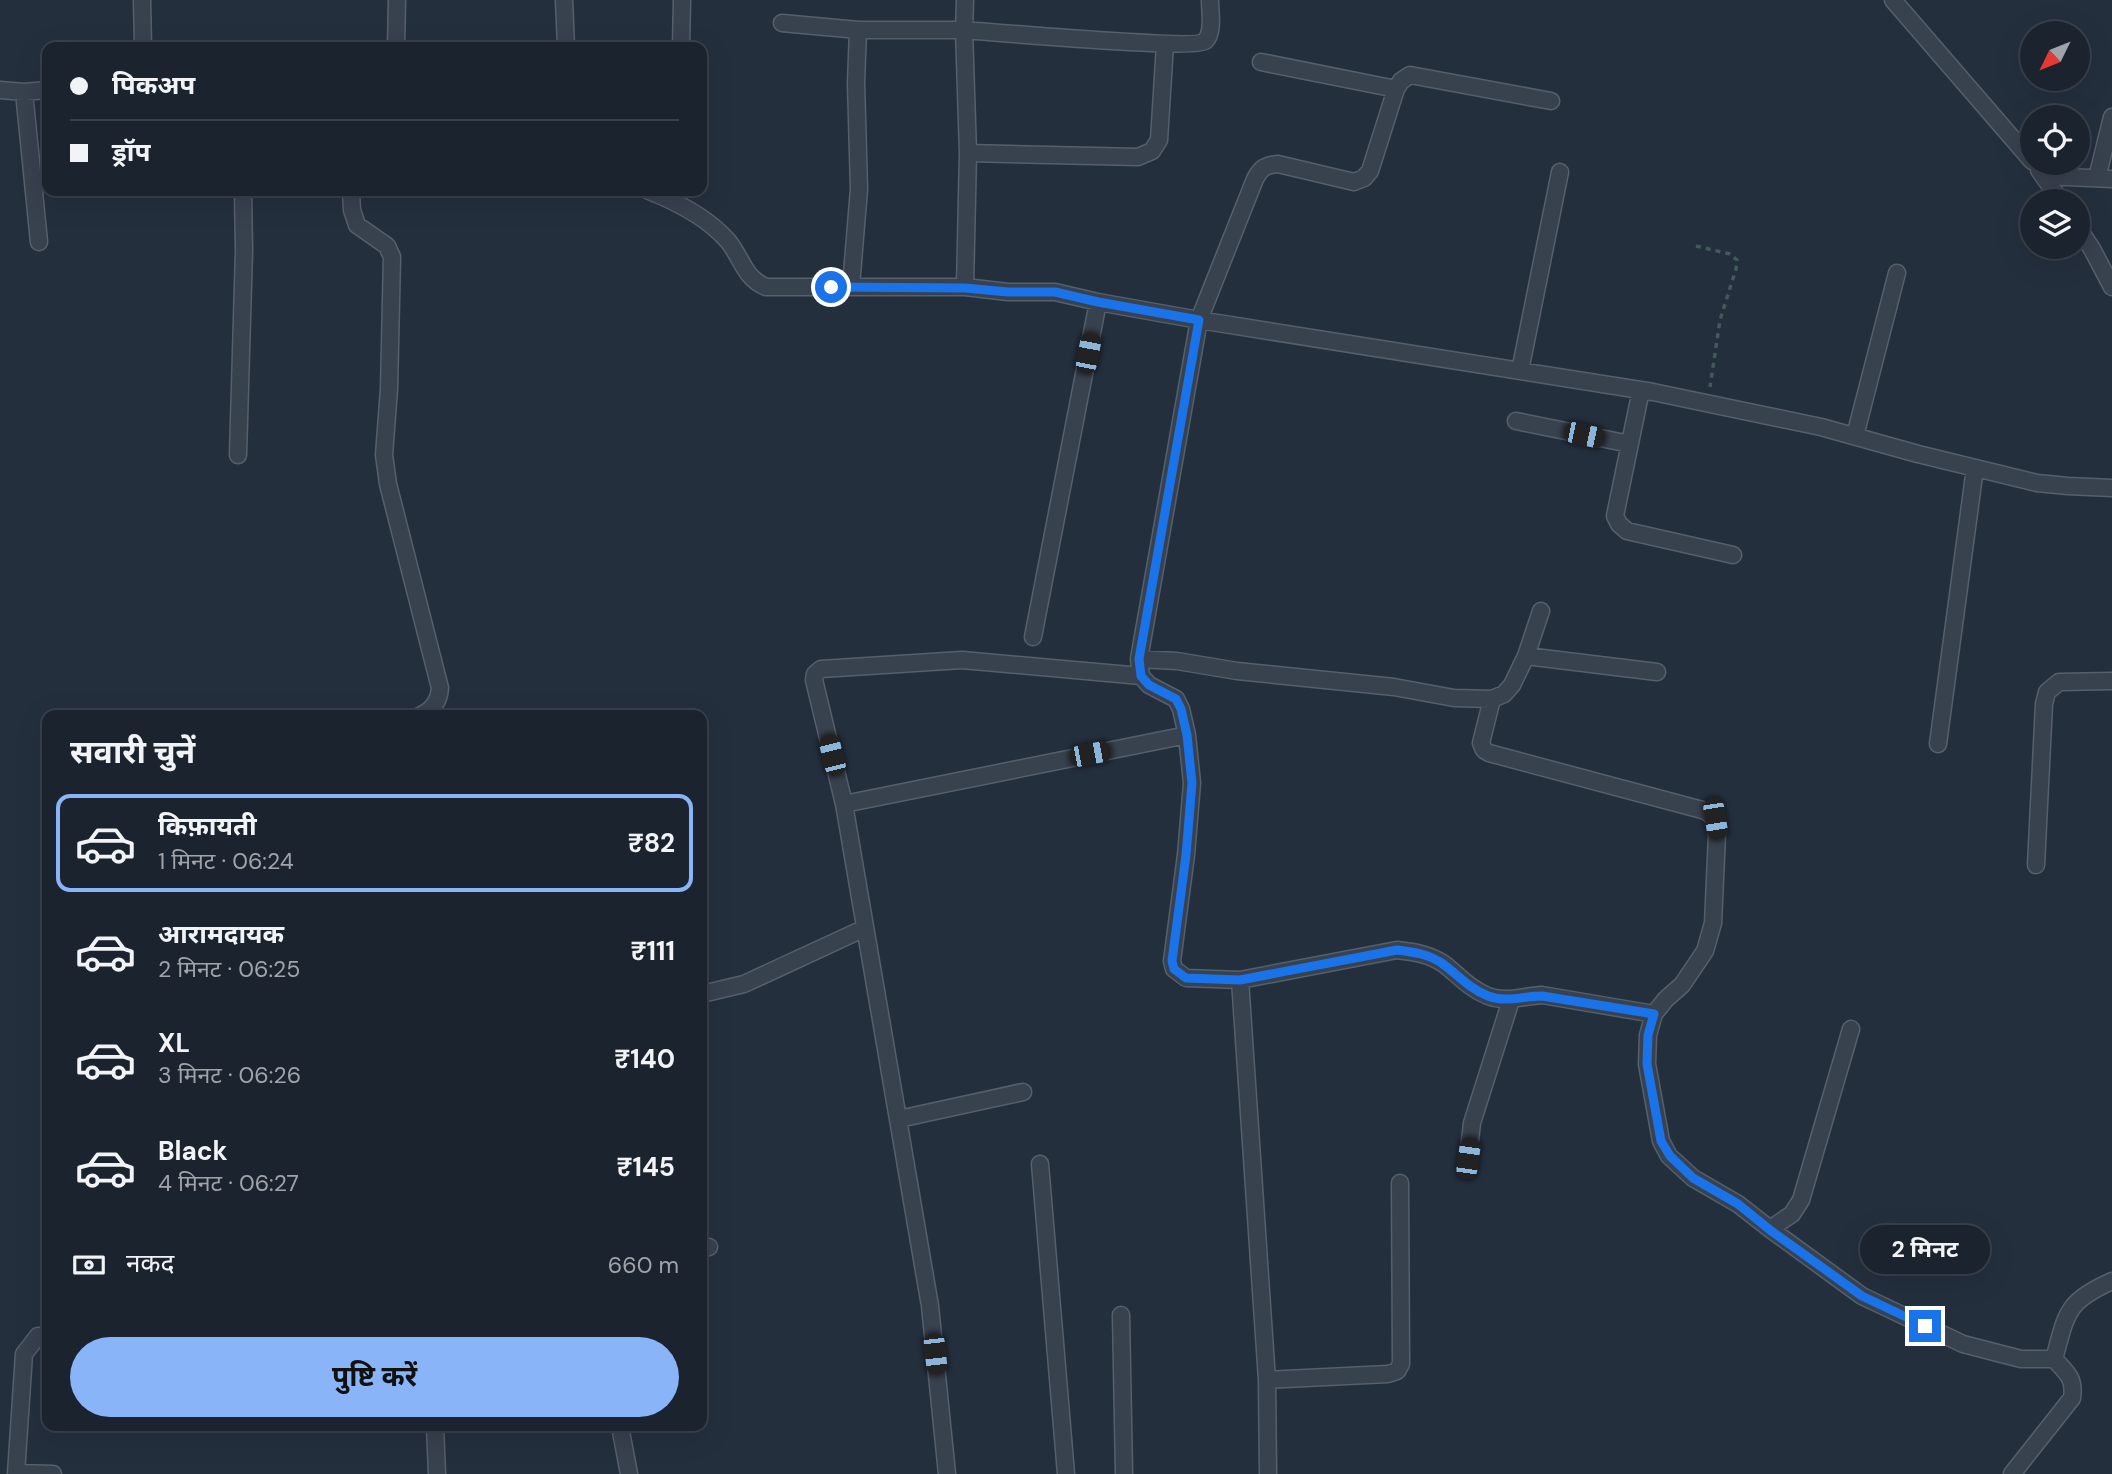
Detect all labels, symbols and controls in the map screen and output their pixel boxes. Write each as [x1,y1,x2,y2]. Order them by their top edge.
north arrow [2020,21,2090,91]
map controls [2020,21,2090,259]
text: पिकअप [112,68,195,102]
button: locate [2020,105,2090,175]
text: ड्रॉप [112,135,150,169]
button: layers [2020,189,2090,259]
route start [815,271,847,303]
car [1074,330,1103,376]
car [1562,420,1607,450]
text: सवारी चुनें [70,731,195,773]
car [817,732,848,778]
car [1068,740,1113,768]
car [1702,797,1729,841]
text: किफ़ायती [158,809,257,843]
icon: car [74,812,137,875]
text: ₹82 [628,826,675,860]
text: 1 मिनट · 06:24 [158,846,294,876]
text: आरामदायक [158,917,284,951]
icon: car [74,920,137,983]
text: ₹111 [631,934,675,968]
text: 2 मिनट · 06:25 [158,954,300,984]
text: XL [158,1026,190,1060]
icon: car [74,1028,137,1091]
text: ₹140 [614,1042,675,1076]
text: 3 मिनट · 06:26 [158,1060,301,1090]
text: Black [158,1134,228,1168]
icon: car [74,1136,137,1199]
car [1455,1136,1482,1180]
text: ₹145 [616,1150,675,1184]
text: 4 मिनट · 06:27 [158,1168,299,1198]
callout: 2 मिनट [1860,1224,1990,1274]
text: 2 मिनट [1892,1234,1958,1264]
icon: cash [70,1246,108,1284]
text: नकद [126,1246,174,1280]
text: 660 m [608,1250,679,1280]
route end [1909,1310,1941,1342]
car [923,1332,948,1376]
button: पुष्टि करें [70,1337,679,1417]

